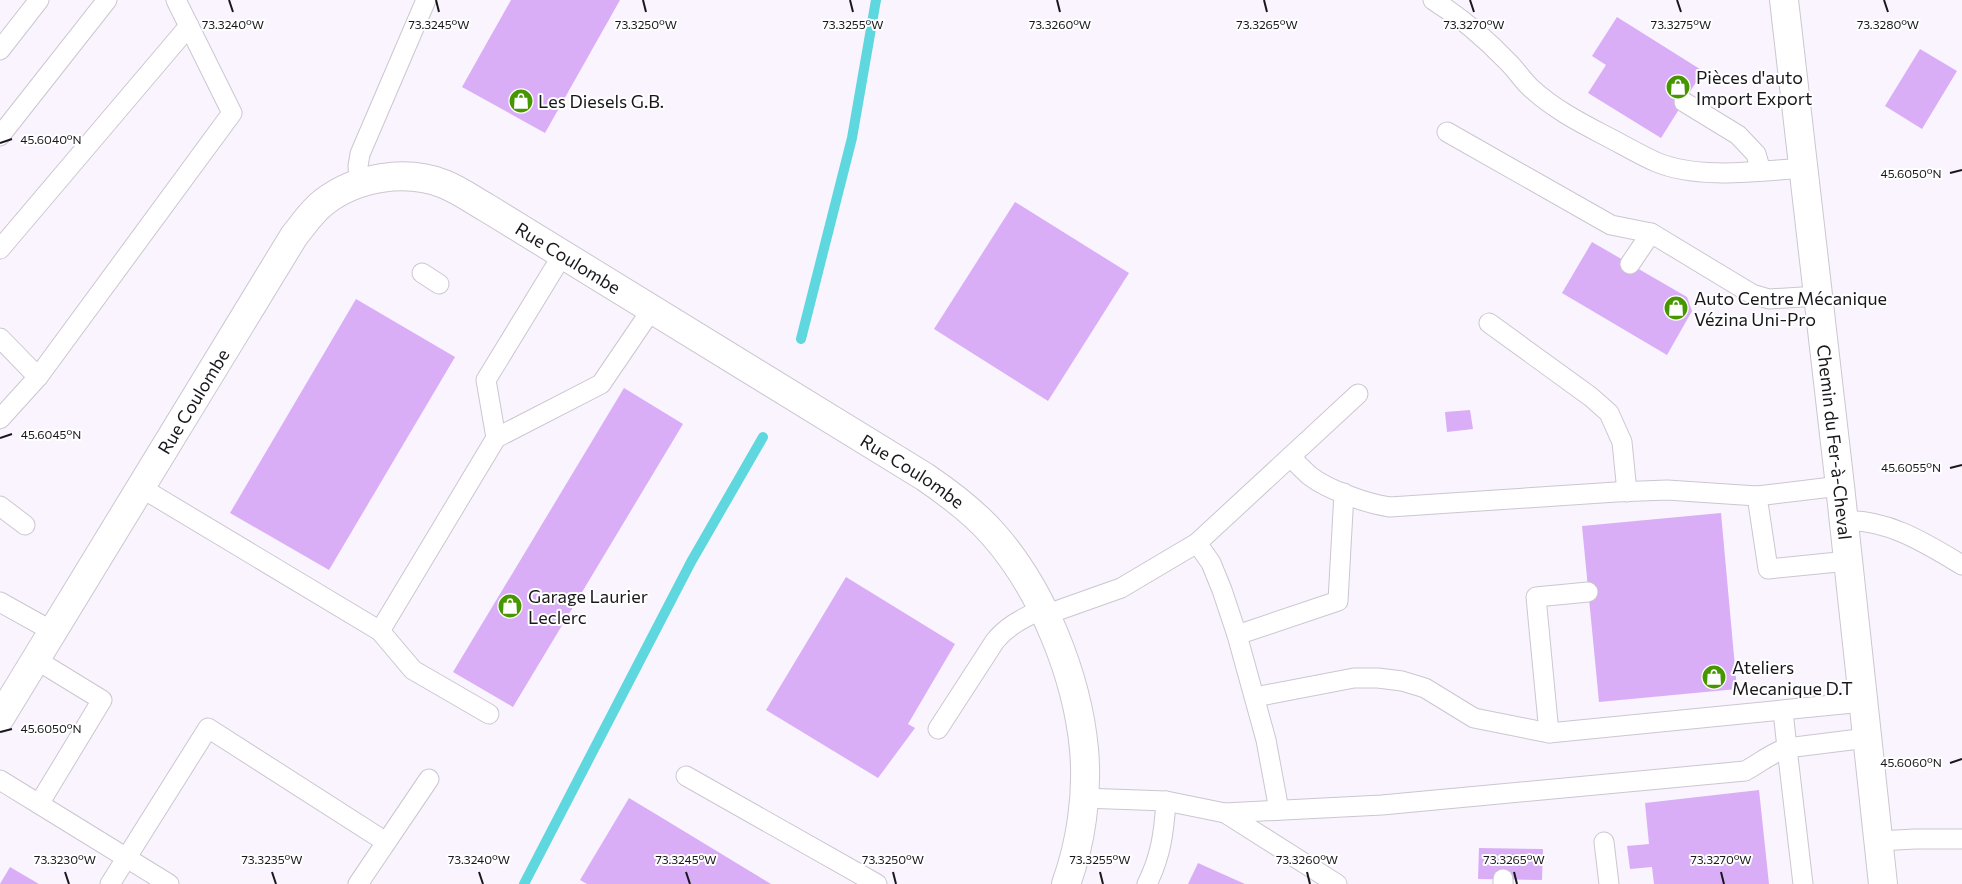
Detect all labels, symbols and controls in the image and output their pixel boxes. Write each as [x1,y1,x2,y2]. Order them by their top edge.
text: 73.3240°W [202,17,264,31]
text: 73.3245°W [408,17,470,31]
text: 73.3250°W [615,17,677,31]
text: 73.3255°W [823,17,883,31]
text: 73.3260°W [1029,17,1091,31]
text: 73.3265°W [1236,17,1298,31]
text: 73.3270°W [1443,17,1505,31]
text: 73.3275°W [1651,17,1711,31]
text: 73.3280°W [1857,17,1919,31]
place label: Pièces d'auto Import Export [1696,66,1812,109]
shop icon: Pièces d'auto Import Export [1665,74,1691,100]
shop icon: Les Diesels G.B. [508,88,534,114]
place label: Les Diesels G.B. [538,90,664,112]
text: 45.6040°N [20,132,82,146]
text: 45.6050°N [1880,166,1942,180]
street label: Rue Coulombe [512,217,625,298]
place label: Auto Centre Mécanique Vézina Uni-Pro [1694,287,1887,330]
shop icon: Auto Centre Mécanique Vézina Uni-Pro [1663,295,1689,321]
street label: Chemin du Fer-à-Cheval [1813,343,1857,541]
street label: Rue Coulombe [153,345,234,458]
text: 45.6045°N [21,427,81,441]
street label: Rue Coulombe [857,429,969,513]
text: 45.6055°N [1881,460,1941,474]
place label: Garage Laurier Leclerc [528,585,648,628]
shop icon: Garage Laurier Leclerc [497,593,523,619]
place label: Ateliers Mecanique D.T [1732,656,1853,699]
shop icon: Ateliers Mecanique D.T [1701,664,1727,690]
text: 45.6050°N [20,721,82,735]
text: 45.6060°N [1880,755,1942,769]
text: 73.3230°W [34,852,96,866]
text: 73.3235°W [242,852,302,866]
text: 73.3240°W [448,852,510,866]
text: 73.3245°W [655,852,717,866]
text: 73.3250°W [862,852,924,866]
text: 73.3255°W [1070,852,1130,866]
text: 73.3260°W [1276,852,1338,866]
text: 73.3265°W [1483,852,1545,866]
text: 73.3270°W [1690,852,1752,866]

